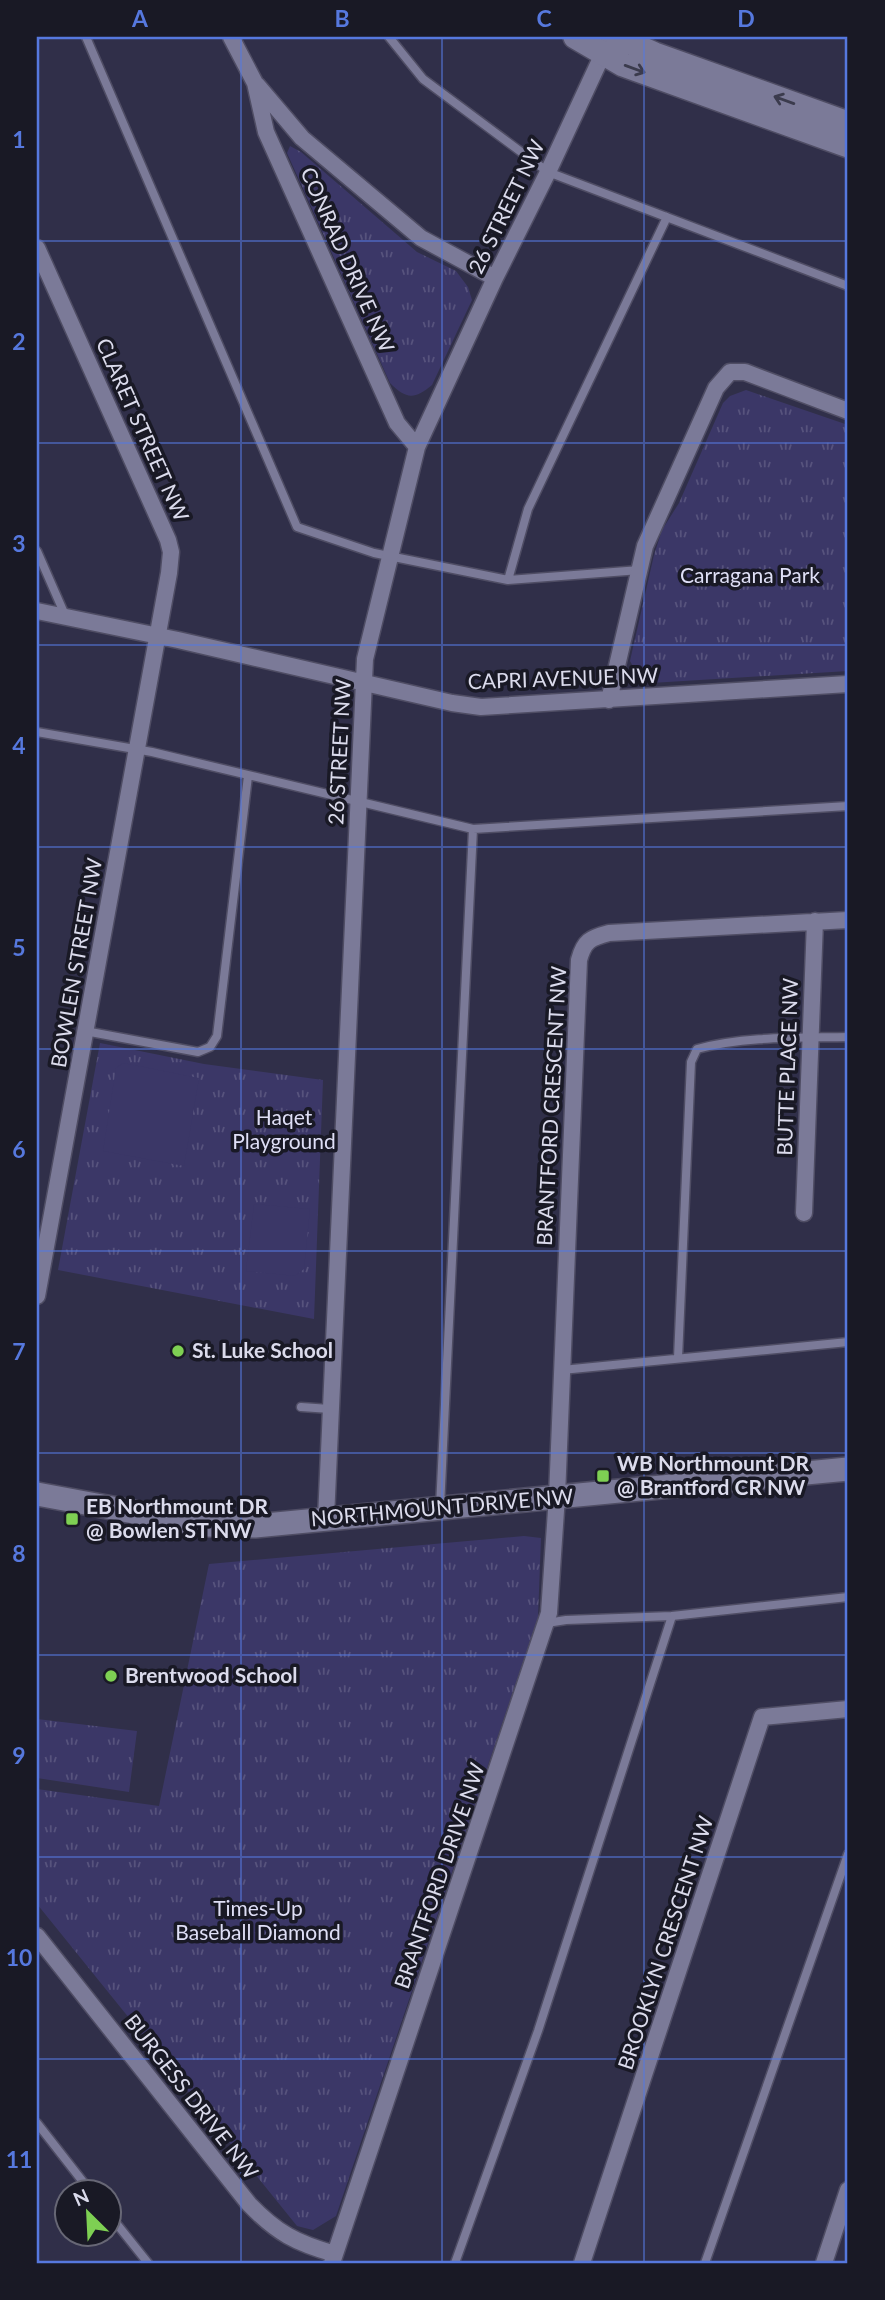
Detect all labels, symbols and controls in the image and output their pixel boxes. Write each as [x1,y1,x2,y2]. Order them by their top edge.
text: A [131,4,149,32]
text: B [334,4,350,32]
text: C [536,4,552,32]
text: D [737,4,755,32]
one-way arrow [623,64,645,76]
one-way arrow [773,93,795,105]
text: 1 [12,125,26,153]
street label: 26 STREET NW [462,135,549,277]
street label: CONRAD DRIVE NW [296,163,401,356]
text: 2 [12,327,26,355]
street label: CLARET STREET NW [92,334,195,525]
text: 3 [12,529,26,557]
park label: Carragana Park [680,562,820,587]
street label: CAPRI AVENUE NW [467,662,659,693]
street label: 26 STREET NW [322,678,355,825]
text: 4 [12,731,26,759]
street label: BOWLEN STREET NW [45,856,106,1069]
text: 5 [12,933,26,961]
street label: BRANTFORD CRESCENT NW [531,965,570,1247]
street label: BUTTE PLACE NW [771,977,802,1156]
park label: Haqet Playground [232,1104,336,1153]
text: 6 [12,1135,26,1163]
text: 7 [12,1337,26,1365]
place label: St. Luke School [192,1337,333,1362]
marker: St. Luke School [170,1343,186,1359]
place label: WB Northmount DR @ Brantford CR NW [617,1450,809,1499]
marker: WB Northmount DR @ Brantford CR NW [595,1468,611,1484]
street label: NORTHMOUNT DRIVE NW [310,1483,574,1530]
place label: EB Northmount DR @ Bowlen ST NW [86,1493,268,1542]
marker: EB Northmount DR @ Bowlen ST NW [64,1511,80,1527]
text: 8 [12,1539,26,1567]
place label: Brentwood School [125,1662,298,1687]
marker: Brentwood School [103,1668,119,1684]
text: 9 [12,1741,26,1769]
street label: BRANTFORD DRIVE NW [388,1759,489,1992]
street label: BROOKLYN CRESCENT NW [612,1812,718,2073]
park label: Times-Up Baseball Diamond [175,1895,341,1944]
text: 10 [6,1943,32,1971]
street label: BURGESS DRIVE NW [120,2009,264,2184]
text: 11 [6,2145,32,2173]
north arrow [52,2178,122,2248]
text: N [70,2184,92,2210]

